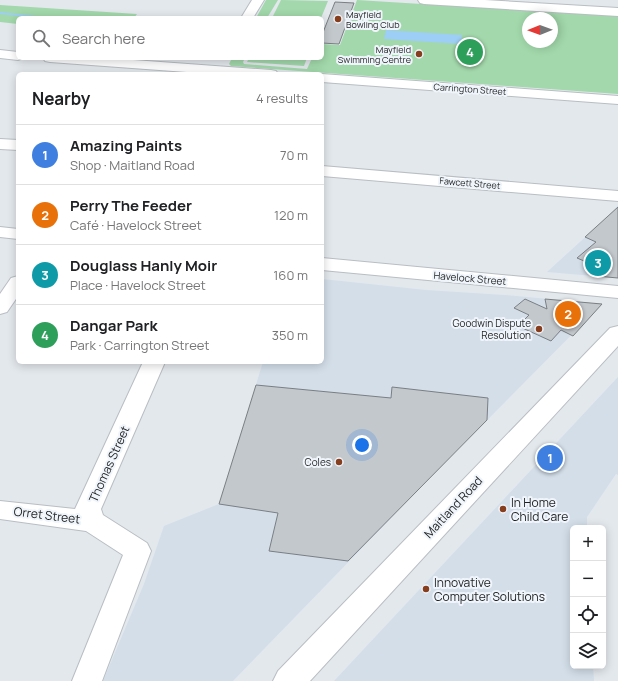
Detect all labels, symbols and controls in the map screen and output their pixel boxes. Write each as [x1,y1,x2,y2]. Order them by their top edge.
place label: Mayfield Bowling Club [346,8,399,31]
north arrow [522,12,558,48]
marker: Mayfield Bowling Club [333,14,343,24]
search box [16,16,324,60]
icon: search [30,27,52,49]
text: Search here [62,28,145,49]
pin: 4 [457,37,483,67]
place label: Mayfield Swimming Centre [338,43,411,66]
marker: Mayfield Swimming Centre [414,49,424,59]
street label: Carrington Street [433,80,507,98]
text: Nearby [32,87,90,110]
text: 4 results [256,89,308,107]
text: Amazing Paints [70,135,182,156]
text: 1 [42,146,48,164]
text: 70 m [280,146,308,164]
text: Shop · Maitland Road [70,156,195,174]
street label: Fawcett Street [439,174,501,192]
text: Perry The Feeder [70,195,192,216]
text: 2 [41,206,49,224]
text: 120 m [274,206,308,224]
text: Café · Havelock Street [70,216,202,234]
pin: 3 [585,248,611,278]
text: Douglass Hanly Moir [70,255,217,276]
text: 3 [41,266,49,284]
text: 160 m [273,266,308,284]
street label: Havelock Street [433,268,507,288]
text: Place · Havelock Street [70,276,206,294]
pin: 2 [555,299,581,329]
text: Dangar Park [70,315,157,336]
place label: Goodwin Dispute Resolution [452,316,531,342]
marker: Goodwin Dispute Resolution [534,324,544,334]
text: 4 [41,326,49,344]
text: 350 m [272,326,308,344]
text: Park · Carrington Street [70,336,210,354]
street label: Thomas Street [85,423,134,505]
your location [352,435,372,455]
pin: 1 [537,443,563,473]
place label: Coles [304,455,331,469]
marker: Coles [334,457,344,467]
street label: Maitland Road [420,472,486,542]
place label: In Home Child Care [511,494,568,525]
street label: Orret Street [13,502,81,528]
marker: In Home Child Care [498,504,508,514]
map controls [570,525,606,669]
button: + [570,525,606,561]
button: − [570,561,606,597]
place label: Innovative Computer Solutions [434,574,545,605]
marker: Innovative Computer Solutions [421,584,431,594]
button: locate [570,597,606,633]
button: layers [570,633,606,669]

